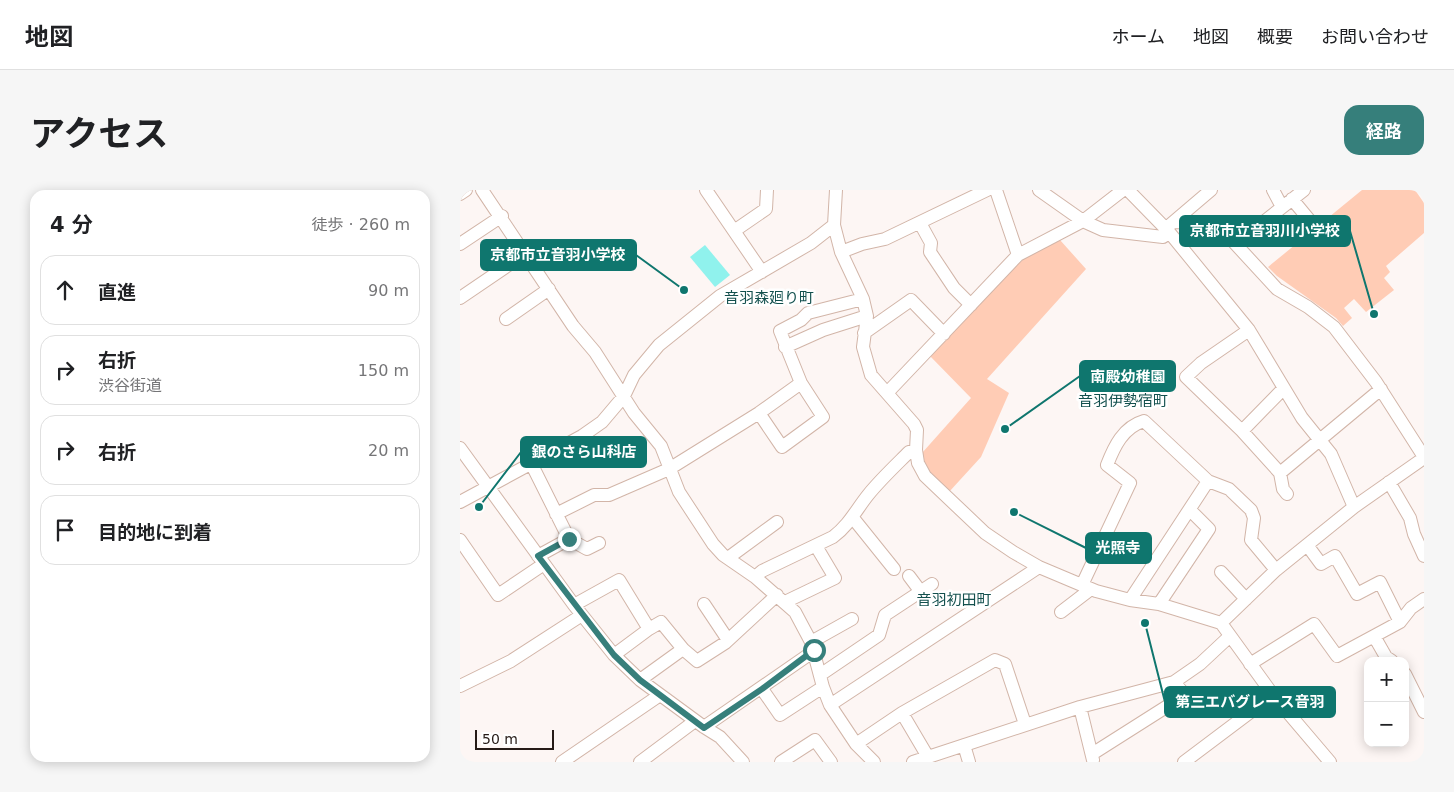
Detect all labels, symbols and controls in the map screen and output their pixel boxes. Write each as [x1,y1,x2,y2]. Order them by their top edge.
text: 地図 [25,23,73,51]
text: ホーム [1112,26,1165,47]
text: 地図 [1193,26,1229,47]
text: 概要 [1257,26,1293,47]
text: お問い合わせ [1321,26,1429,47]
button: 経路 [1344,105,1424,155]
text: アクセス [30,114,168,154]
text: 4 分 [50,213,93,237]
text: 徒歩 · 260 m [312,215,410,234]
callout: 京都市立音羽川小学校 [1180,216,1350,246]
text: 京都市立音羽川小学校 [1190,222,1340,240]
callout: 京都市立音羽小学校 [481,240,636,270]
text: 京都市立音羽小学校 [490,246,626,264]
icon: ahead [51,276,79,304]
text: 直進 [98,281,136,303]
text: 90 m [368,281,409,300]
district label: 音羽森廻り町 [724,289,814,307]
text: 右折 [98,349,136,371]
icon: right [51,356,79,384]
text: 150 m [358,361,409,380]
callout: 南殿幼稚園 [1080,361,1175,391]
text: 南殿幼稚園 [1090,368,1166,386]
text: 渋谷街道 [98,376,162,395]
district label: 音羽伊勢宿町 [1078,392,1168,410]
icon: right [51,436,79,464]
callout: 銀のさら山科店 [521,437,646,467]
text: 右折 [98,441,136,463]
text: 20 m [368,441,409,460]
text: 銀のさら山科店 [531,443,637,461]
icon: arrive [51,516,79,544]
text: 目的地に到着 [98,521,212,543]
route end [558,528,581,551]
callout: 光照寺 [1086,533,1151,563]
text: 光照寺 [1095,539,1141,557]
district label: 音羽初田町 [916,591,992,609]
route start [803,639,826,662]
map controls [1364,657,1409,747]
button: + [1364,657,1409,702]
callout: 第三エバグレース音羽 [1165,687,1335,717]
text: 第三エバグレース音羽 [1175,693,1325,711]
button: − [1364,702,1409,747]
scale bar [475,727,554,750]
text: 50 m [482,731,518,747]

